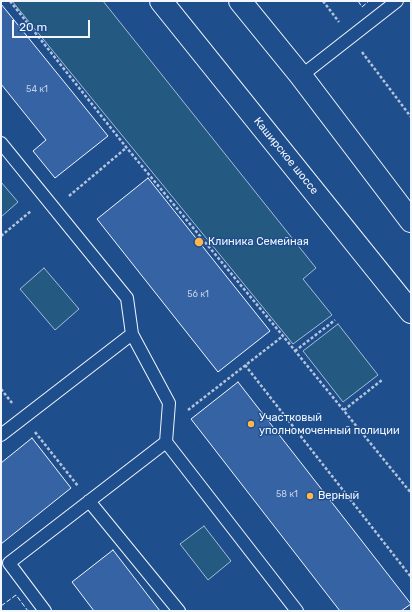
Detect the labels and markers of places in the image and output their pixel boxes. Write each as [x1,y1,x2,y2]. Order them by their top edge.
place label: Клиника Семейная [208,235,309,249]
marker: Клиника Семейная [193,236,205,248]
place label: Участковый уполномоченный полиции [259,411,400,437]
marker: Участковый уполномоченный полиции [246,419,256,429]
place label: Верный [318,489,359,503]
marker: Верный [305,491,315,501]

